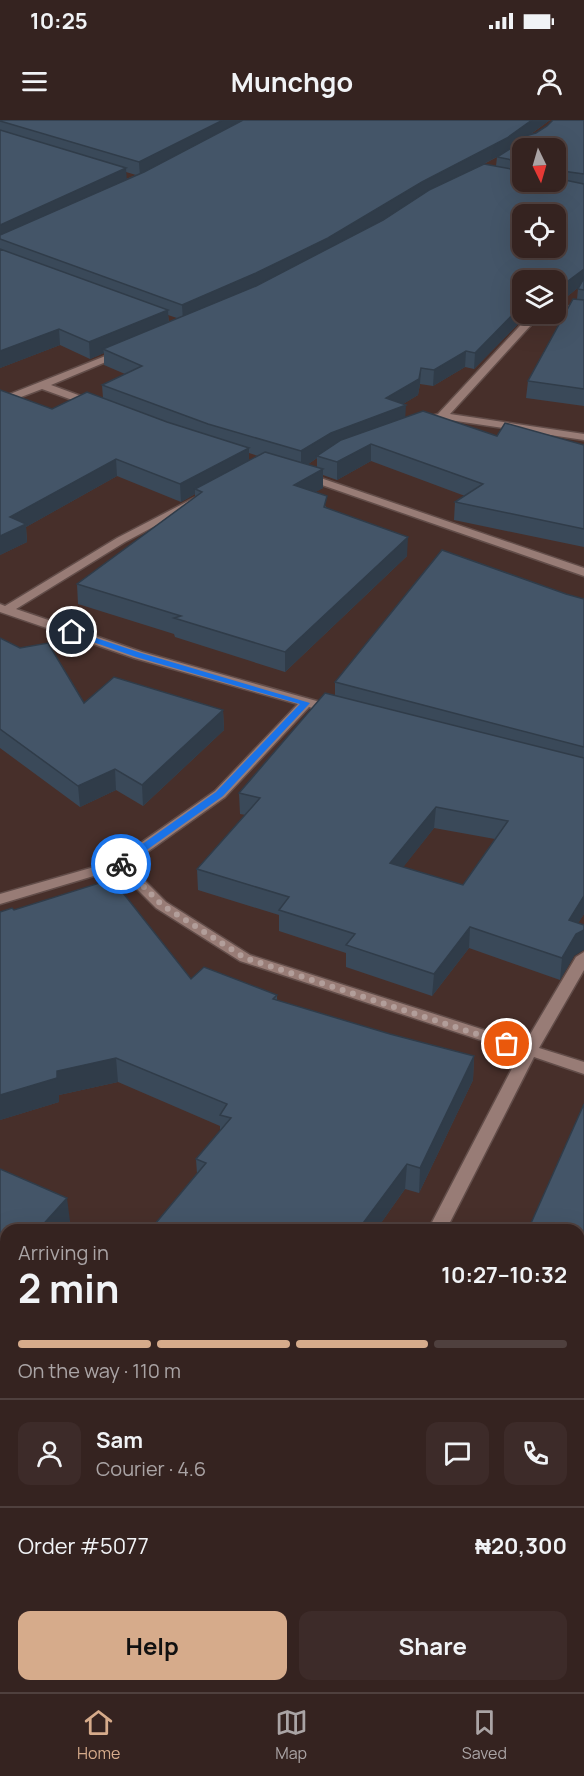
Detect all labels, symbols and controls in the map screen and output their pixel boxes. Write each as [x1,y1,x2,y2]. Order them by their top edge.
text: 10:25 [30,6,88,36]
text: Munchgo [231,63,353,100]
icon: menu [18,65,51,98]
icon: person [533,65,566,98]
north arrow [512,138,566,192]
map controls [512,138,566,324]
button: locate [512,204,566,258]
button: layers [512,270,566,324]
pin [46,606,97,657]
icon: home [55,615,88,648]
courier [91,834,151,894]
icon: bike [105,848,138,881]
pin [481,1018,532,1069]
icon: bag [490,1027,523,1060]
text: Arriving in [18,1239,109,1266]
text: 10:27–10:32 [441,1260,567,1290]
text: 2 min [18,1261,119,1315]
text: On the way · 110 m [18,1357,181,1384]
button: person [18,1422,81,1485]
button: chat [426,1422,489,1485]
button: phone [504,1422,567,1485]
text: Sam [96,1425,143,1455]
text: Courier · 4.6 [96,1455,206,1482]
text: Order #5077 [18,1531,149,1561]
text: ₦20,300 [475,1531,567,1561]
button: Help [18,1611,287,1680]
button: Share [299,1611,567,1680]
tab: Home [77,1706,120,1764]
tab: Map [275,1706,308,1764]
tab: Saved [462,1706,507,1764]

